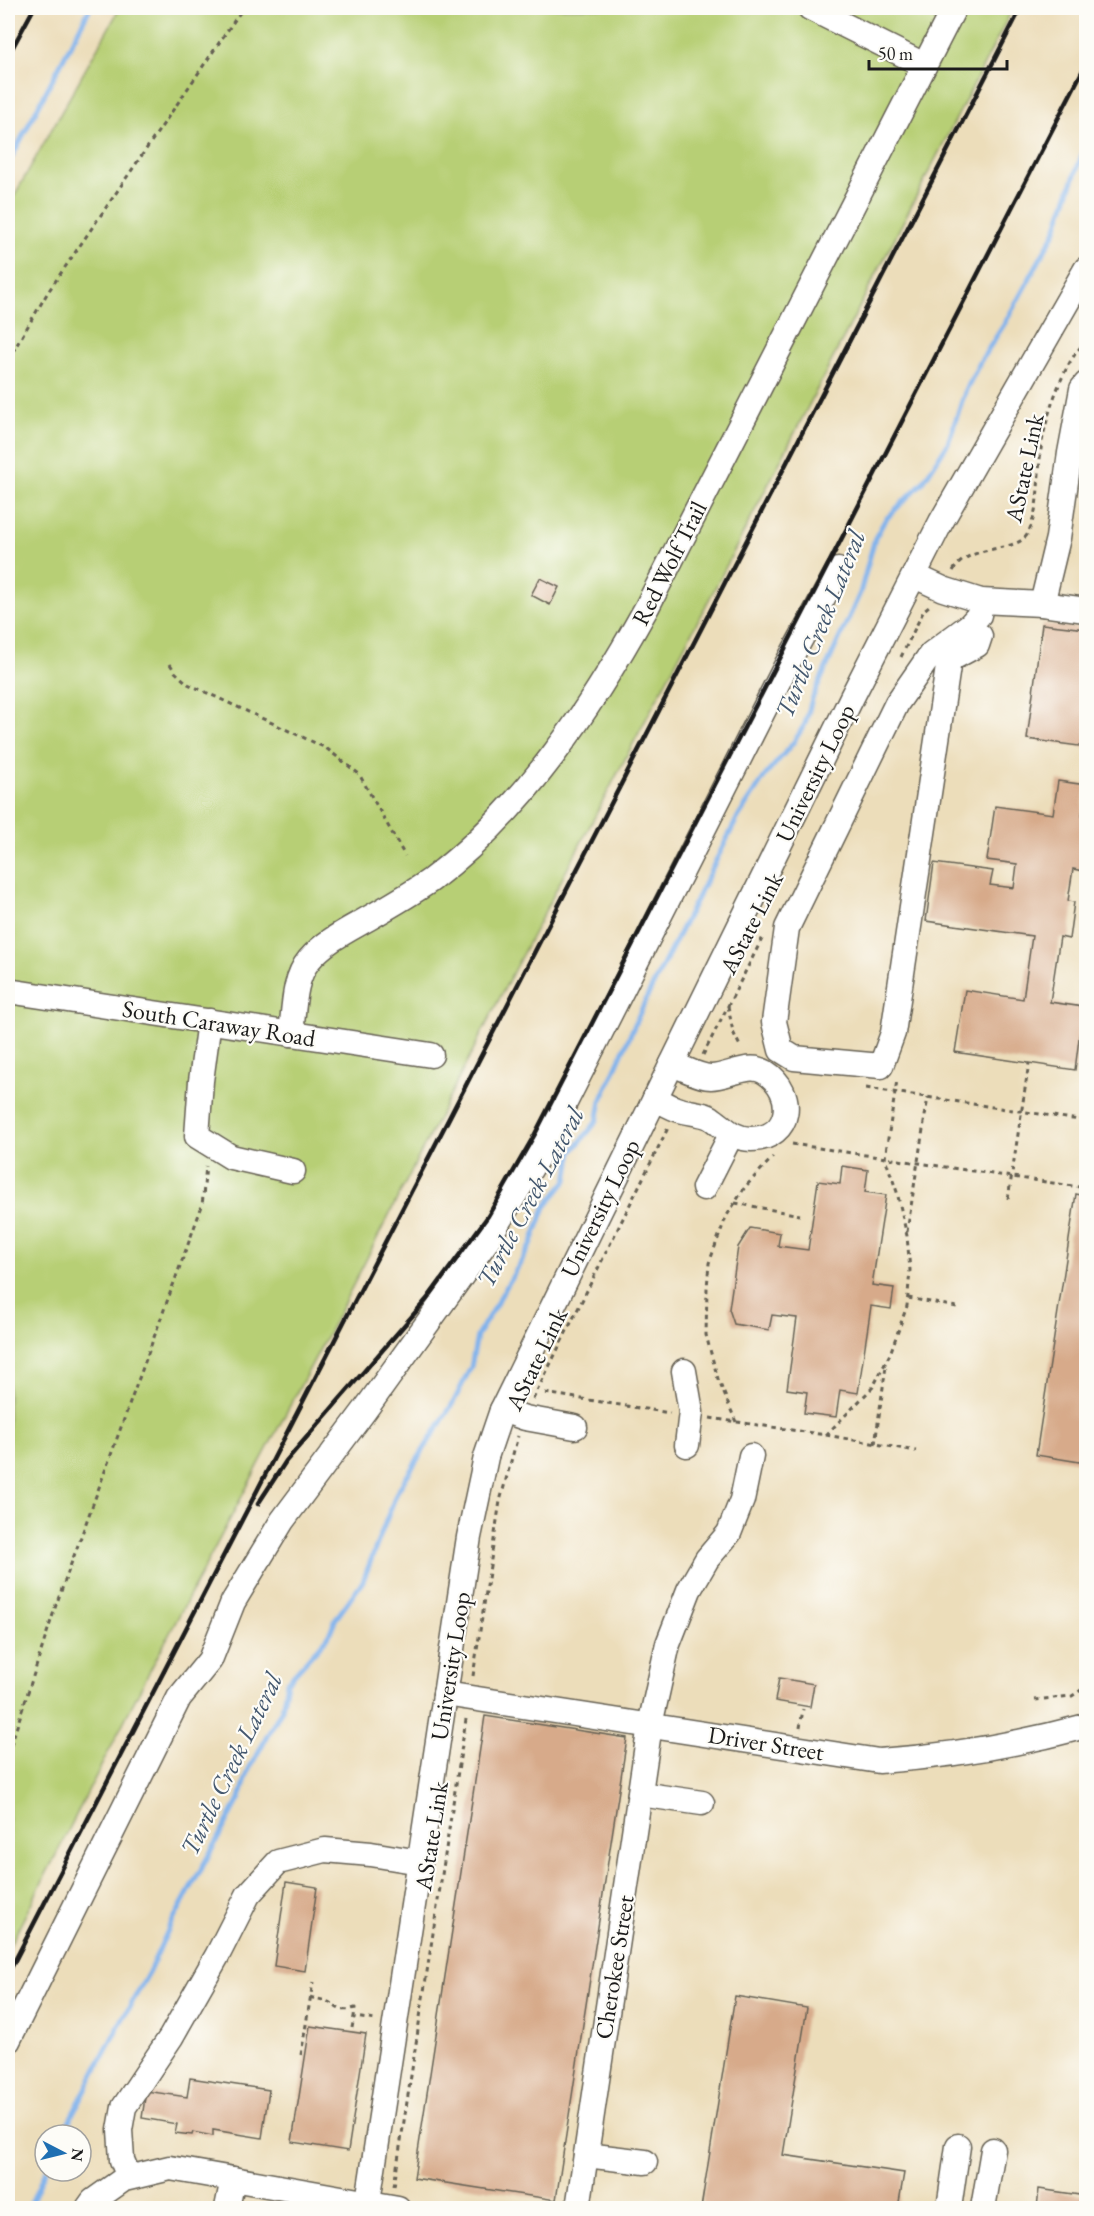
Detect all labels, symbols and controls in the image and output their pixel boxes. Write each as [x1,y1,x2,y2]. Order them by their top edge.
scale bar [869,33,1007,71]
text: 50 m [878,42,913,65]
street label: AState Link [997,410,1051,526]
street label: Red Wolf Trail [624,495,714,630]
water label: Turtle Creek Lateral [767,525,873,723]
street label: University Loop [768,699,862,847]
street label: AState Link [712,866,790,980]
street label: South Caraway Road [120,992,319,1054]
water label: Turtle Creek Lateral [468,1100,592,1293]
street label: University Loop [553,1134,647,1282]
street label: AState Link [497,1302,574,1416]
street label: University Loop [423,1589,477,1743]
water label: Turtle Creek Lateral [172,1666,290,1861]
street label: Driver Street [706,1719,827,1768]
street label: AState Link [407,1778,455,1894]
street label: Cherokee Street [587,1892,641,2041]
north arrow [33,2123,93,2183]
text: N [66,2147,89,2163]

